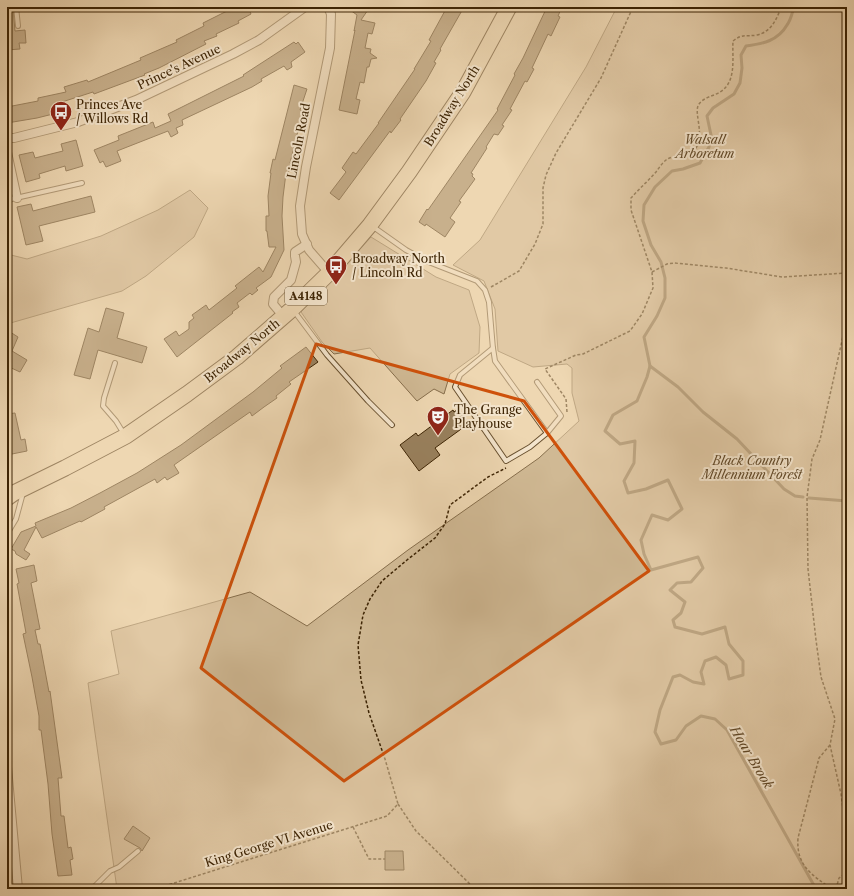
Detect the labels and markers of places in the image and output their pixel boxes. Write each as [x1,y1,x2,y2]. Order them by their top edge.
place label: Princes Ave / Willows Rd [76,97,149,126]
bus stop icon: Princes Ave / Willows Rd [48,99,74,132]
place label: Broadway North / Lincoln Rd [352,251,445,280]
bus stop icon: Broadway North / Lincoln Rd [323,253,349,286]
place label: The Grange Playhouse [454,402,522,431]
theatre icon: The Grange Playhouse [425,404,451,437]

